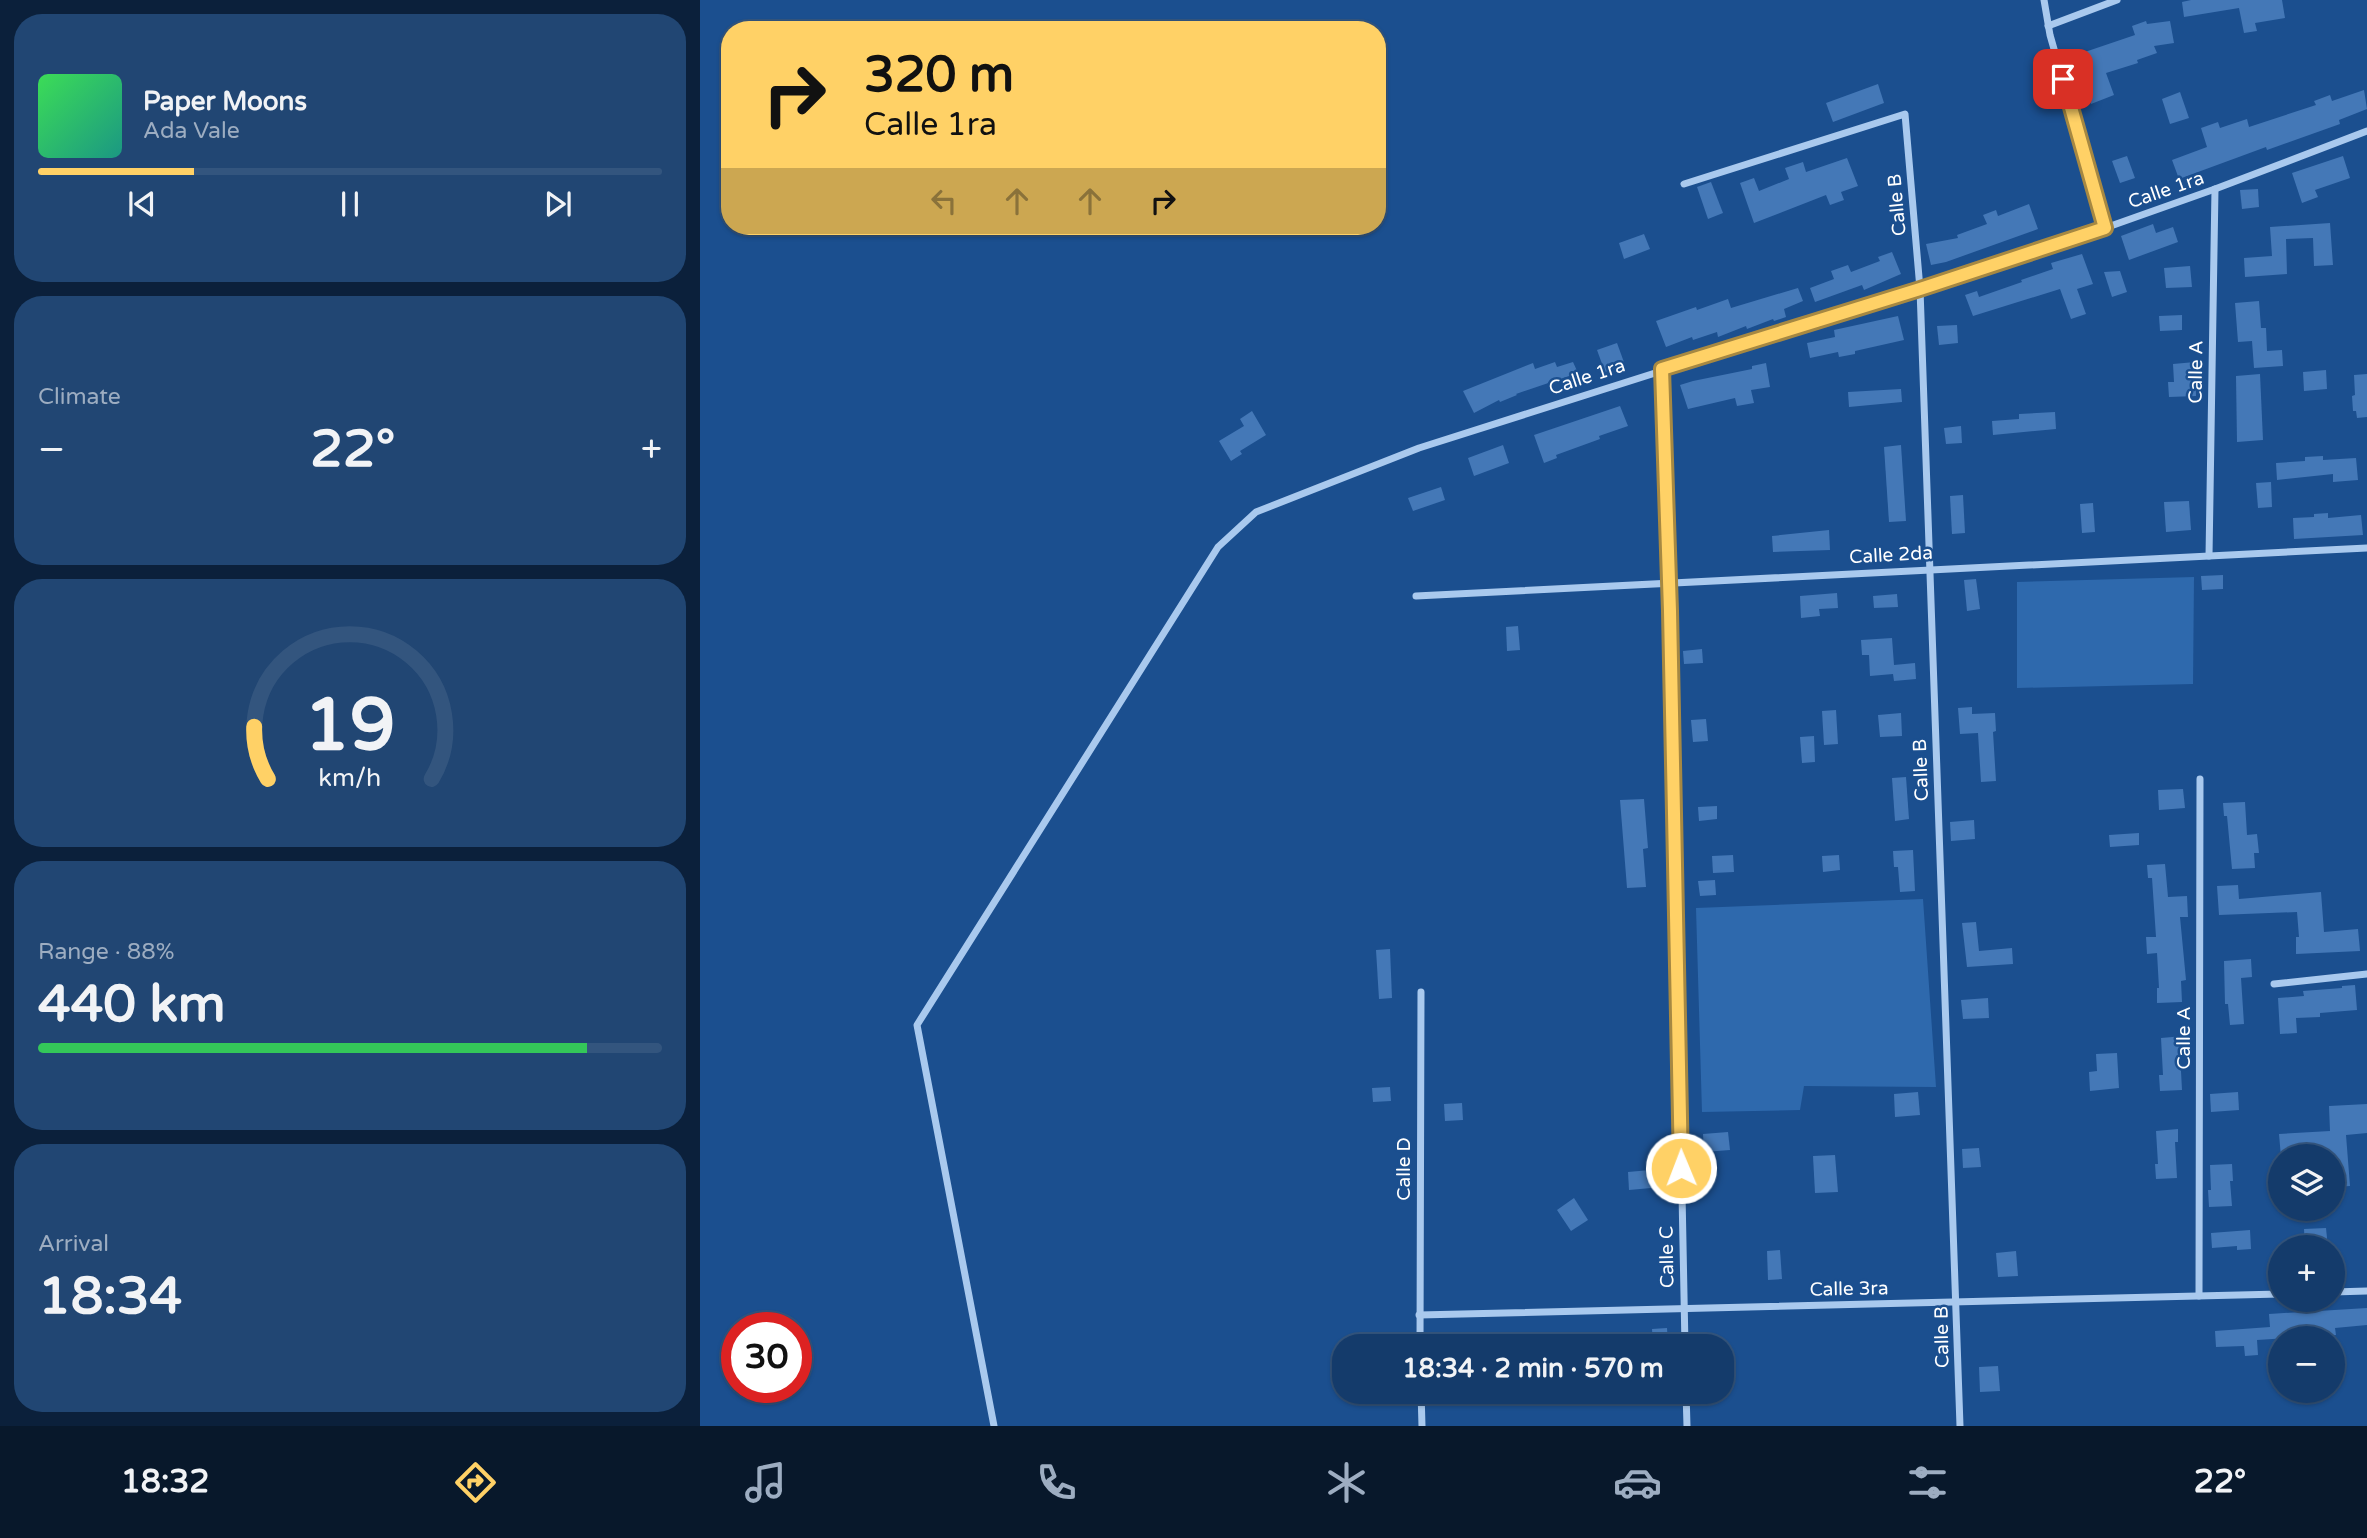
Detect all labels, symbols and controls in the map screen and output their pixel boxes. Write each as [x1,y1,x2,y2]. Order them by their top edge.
text: 320 m [864,46,1014,105]
icon: right [749,49,840,140]
pin [2033,49,2093,109]
icon: arrive [2044,60,2082,98]
text: Paper Moons [143,86,307,117]
text: Calle 1ra [864,106,997,144]
text: Ada Vale [143,117,240,145]
street label: Calle 1ra [2125,167,2207,213]
street label: Calle B [1883,173,1911,237]
icon: left [925,182,963,220]
icon: ahead [998,182,1036,220]
icon: ahead [1071,182,1109,220]
icon: right [1144,182,1182,220]
icon: previous [123,185,161,223]
icon: pause [331,185,369,223]
icon: next [539,185,577,223]
street label: Calle A [2184,340,2208,404]
street label: Calle 1ra [1546,354,1628,400]
text: Climate [38,383,121,411]
text: 22° [310,418,395,481]
text: − [38,427,65,473]
text: + [641,427,662,473]
street label: Calle 2da [1849,542,1933,568]
text: 19 [304,682,396,770]
street label: Calle B [1909,739,1933,801]
text: km/h [319,763,381,793]
text: Range · 88% [38,938,174,966]
text: 440 km [38,973,226,1036]
street label: Calle A [2173,1006,2195,1070]
position arrow [1644,1131,1718,1205]
street label: Calle D [1393,1137,1415,1201]
map controls [2268,1144,2345,1403]
button: layers [2268,1144,2345,1221]
street label: Calle C [1655,1226,1679,1288]
text: Arrival [38,1230,109,1258]
button: + [2268,1235,2345,1312]
text: 18:34 [38,1265,182,1328]
street label: Calle 3ra [1809,1277,1889,1301]
street label: Calle B [1930,1306,1954,1368]
speed limit sign: 30 [721,1312,812,1403]
button: − [2268,1326,2345,1403]
text: 18:34 · 2 min · 570 m [1402,1353,1664,1384]
icon: directions [451,1458,500,1507]
icon: music [741,1458,790,1507]
icon: phone [1032,1458,1081,1507]
icon: climate [1322,1458,1371,1507]
icon: car [1613,1458,1662,1507]
icon: filters [1903,1458,1952,1507]
text: 18:32 [121,1463,209,1501]
text: 22° [2194,1463,2246,1501]

